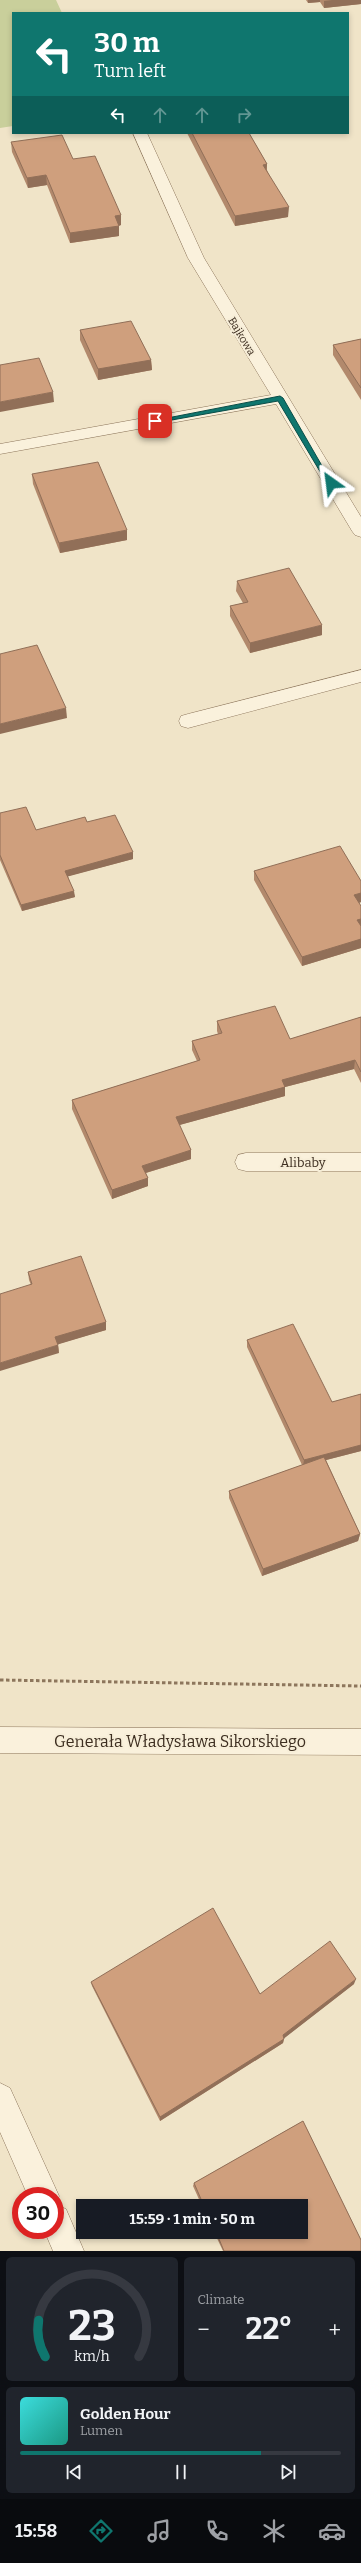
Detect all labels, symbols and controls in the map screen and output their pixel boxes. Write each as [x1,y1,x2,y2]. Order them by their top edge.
text: 30 m [94,26,160,59]
icon: left [28,28,80,80]
text: Turn left [94,60,166,82]
icon: left [107,104,129,126]
icon: ahead [149,104,171,126]
icon: ahead [191,104,213,126]
icon: right [233,104,255,126]
street label: Bajkowa [225,315,258,358]
pin [138,404,172,438]
icon: arrive [144,410,166,432]
position arrow [310,462,352,504]
street label: Alibaby [280,1155,326,1170]
street label: Generała Władysława Sikorskiego [54,1732,306,1751]
speed limit sign: 30 [12,2187,64,2239]
text: 15:59 · 1 min · 50 m [129,2210,255,2228]
text: Climate [198,2292,244,2307]
text: 23 [68,2301,115,2351]
text: 22° [246,2311,293,2347]
text: − [198,2316,210,2343]
text: + [328,2316,341,2343]
text: km/h [74,2348,110,2365]
text: Golden Hour [80,2405,171,2423]
text: Lumen [80,2423,123,2438]
icon: previous [63,2461,85,2483]
icon: pause [170,2461,192,2483]
icon: next [277,2461,299,2483]
icon: directions [87,2517,115,2545]
icon: music [145,2517,173,2545]
icon: phone [203,2517,231,2545]
icon: climate [260,2517,288,2545]
icon: car [318,2517,346,2545]
text: 15:58 [15,2520,57,2542]

